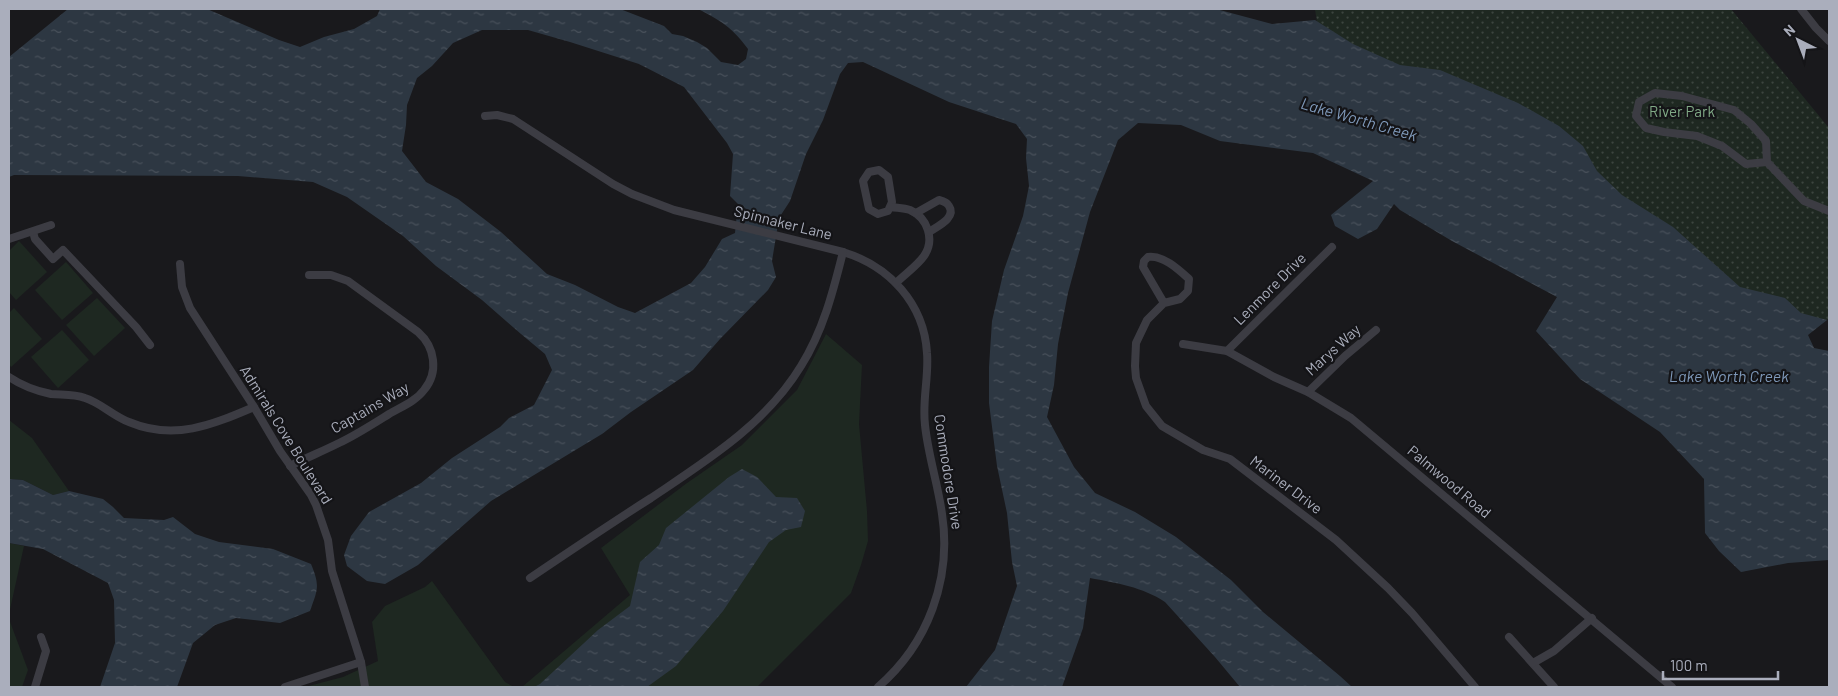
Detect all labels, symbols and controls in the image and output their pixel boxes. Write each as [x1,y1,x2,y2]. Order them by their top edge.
north arrow [1773,15,1823,65]
text: N [1780,21,1798,39]
water label: Lake Worth Creek [1299,93,1420,144]
park label: River Park [1649,102,1715,120]
street label: Spinnaker Lane [732,201,834,243]
street label: Lenmore Drive [1229,248,1309,328]
street label: Marys Way [1301,320,1364,379]
street label: Admirals Cove Boulevard [237,362,337,507]
water label: Lake Worth Creek [1669,366,1789,385]
street label: Captains Way [327,378,412,437]
street label: Commodore Drive [931,413,967,531]
street label: Palmwood Road [1404,441,1495,521]
street label: Mariner Drive [1247,451,1326,517]
scale bar [1663,648,1778,680]
text: 100 m [1670,656,1708,674]

